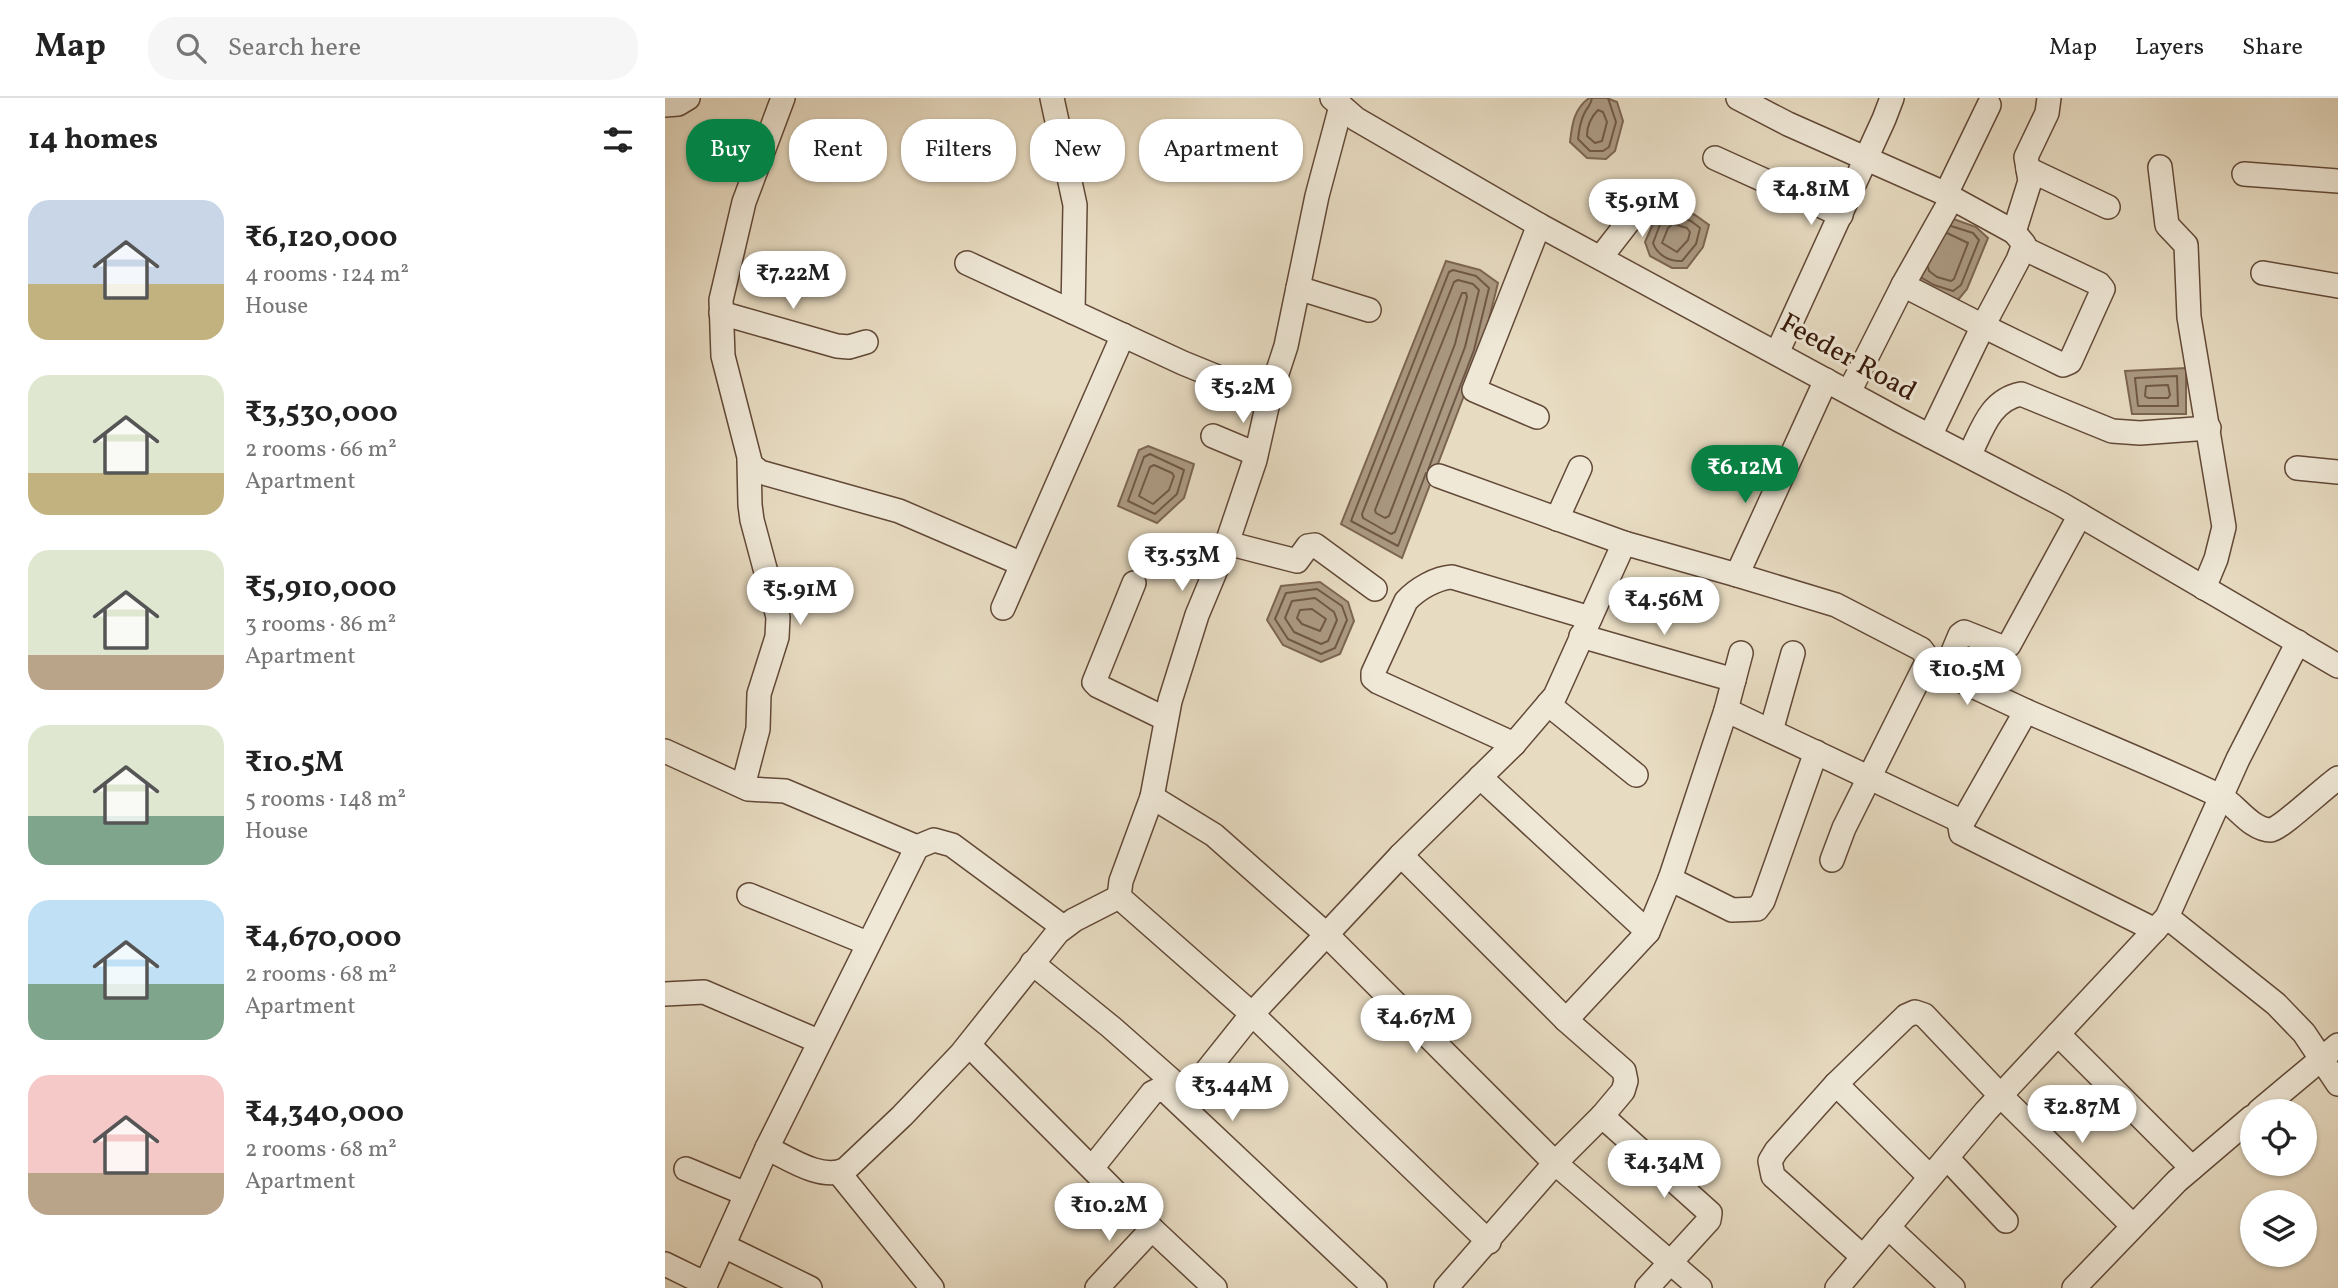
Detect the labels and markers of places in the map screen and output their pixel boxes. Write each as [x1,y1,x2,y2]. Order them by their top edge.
pin: ₹4.81M [1754,167,1868,227]
pin: ₹5.91M [1585,180,1699,239]
pin: ₹7.22M [736,252,850,311]
pin: ₹5.2M [1194,366,1292,425]
pin: ₹6.12M [1688,446,1802,505]
pin: ₹3.53M [1125,533,1239,593]
pin: ₹5.91M [743,568,857,627]
pin: ₹4.56M [1607,578,1721,637]
pin: ₹10.5M [1910,648,2024,707]
pin: ₹4.67M [1359,996,1473,1055]
pin: ₹3.44M [1175,1063,1289,1123]
pin: ₹2.87M [2025,1086,2139,1145]
pin: ₹4.34M [1607,1140,1721,1200]
pin: ₹10.2M [1052,1184,1166,1243]

